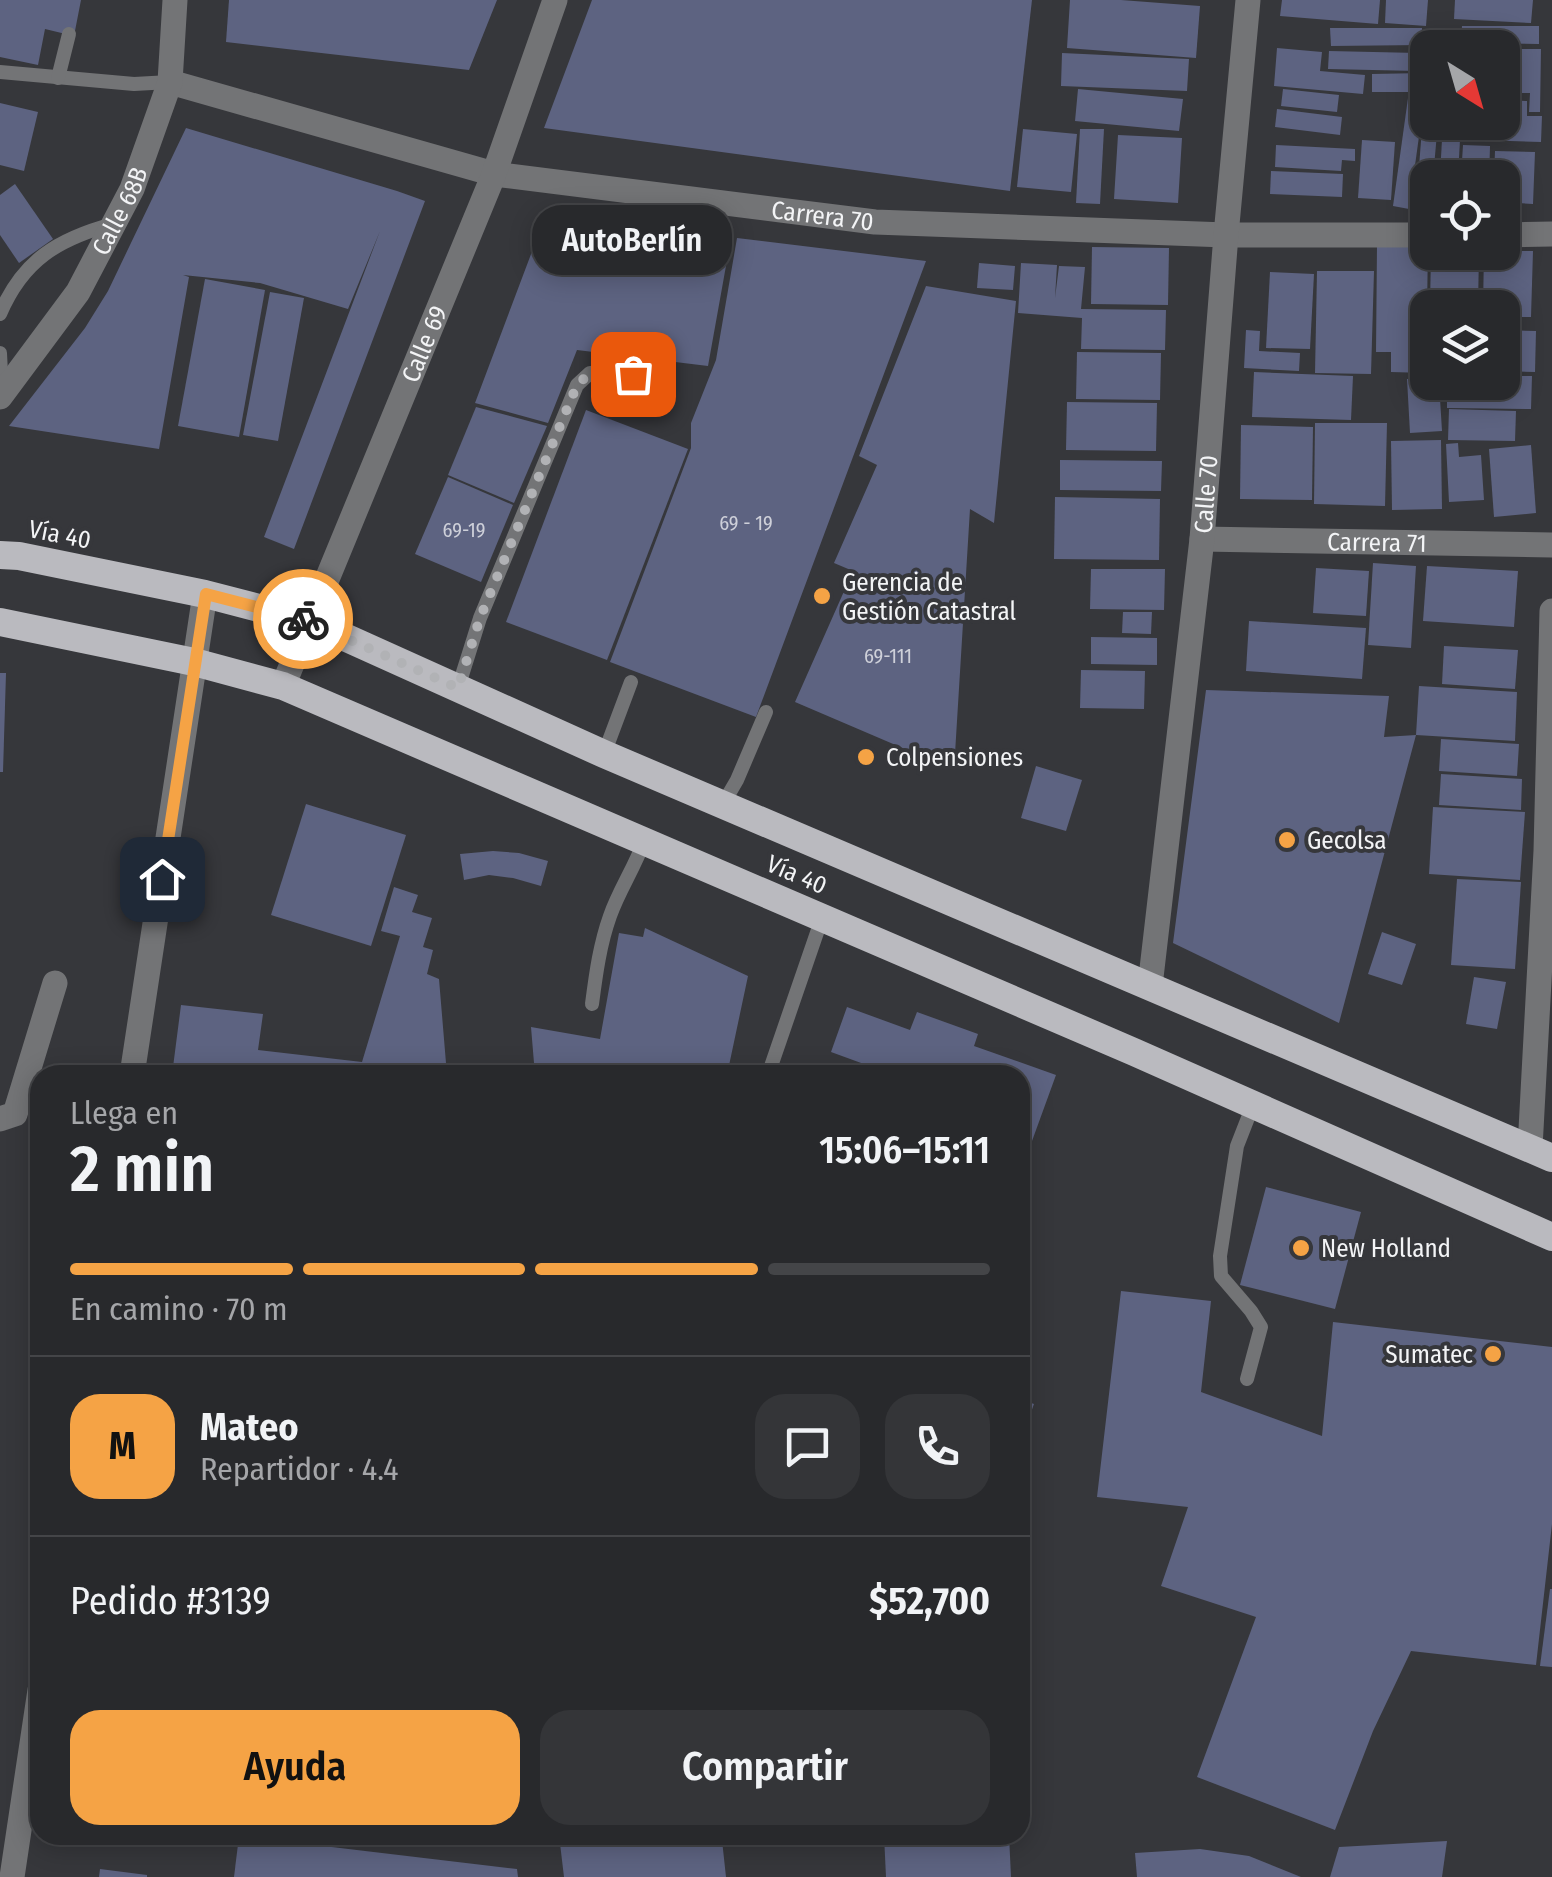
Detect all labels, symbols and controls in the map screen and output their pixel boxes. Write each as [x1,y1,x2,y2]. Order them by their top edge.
north arrow [1410,30,1520,140]
map controls [1410,30,1520,400]
button: locate [1410,160,1520,270]
street label: Calle 68B [86,163,154,260]
street label: Carrera 70 [770,195,875,238]
callout: AutoBerlín [533,204,733,274]
text: AutoBerlín [562,221,702,259]
button: layers [1410,290,1520,400]
street label: Calle 69 [396,302,454,387]
pin [591,332,676,417]
icon: bag [606,347,661,402]
street label: Calle 70 [1188,454,1225,535]
house number: 69 - 19 [719,511,773,535]
street label: Vía 40 [26,514,93,556]
house number: 69-19 [443,518,485,542]
street label: Carrera 71 [1327,527,1427,559]
place label: Gerencia de Gestión Catastral [842,568,1017,627]
courier [253,569,353,669]
marker: Gerencia de Gestión Catastral [811,585,833,607]
icon: bike [276,592,331,647]
house number: 69-111 [864,644,912,668]
place label: Colpensiones [886,743,1023,773]
marker: Colpensiones [855,746,877,768]
place label: Gecolsa [1307,826,1386,856]
marker: Gecolsa [1276,829,1298,851]
pin [120,837,205,922]
street label: Vía 40 [762,849,831,901]
icon: home [135,852,190,907]
text: Llega en [70,1094,178,1132]
text: 15:06–15:11 [819,1127,990,1173]
text: 2 min [70,1130,214,1208]
place label: New Holland [1321,1234,1451,1264]
marker: New Holland [1290,1237,1312,1259]
text: En camino · 70 m [70,1290,288,1328]
place label: Sumatec [1385,1340,1473,1370]
marker: Sumatec [1482,1343,1504,1365]
button: chat [755,1394,860,1499]
button: phone [885,1394,990,1499]
text: Mateo [200,1404,299,1450]
text: M [109,1423,136,1469]
text: Repartidor · 4.4 [200,1450,399,1488]
text: Pedido #3139 [70,1578,271,1624]
text: $52,700 [869,1578,990,1624]
button: Ayuda [70,1710,520,1825]
button: Compartir [540,1710,990,1825]

